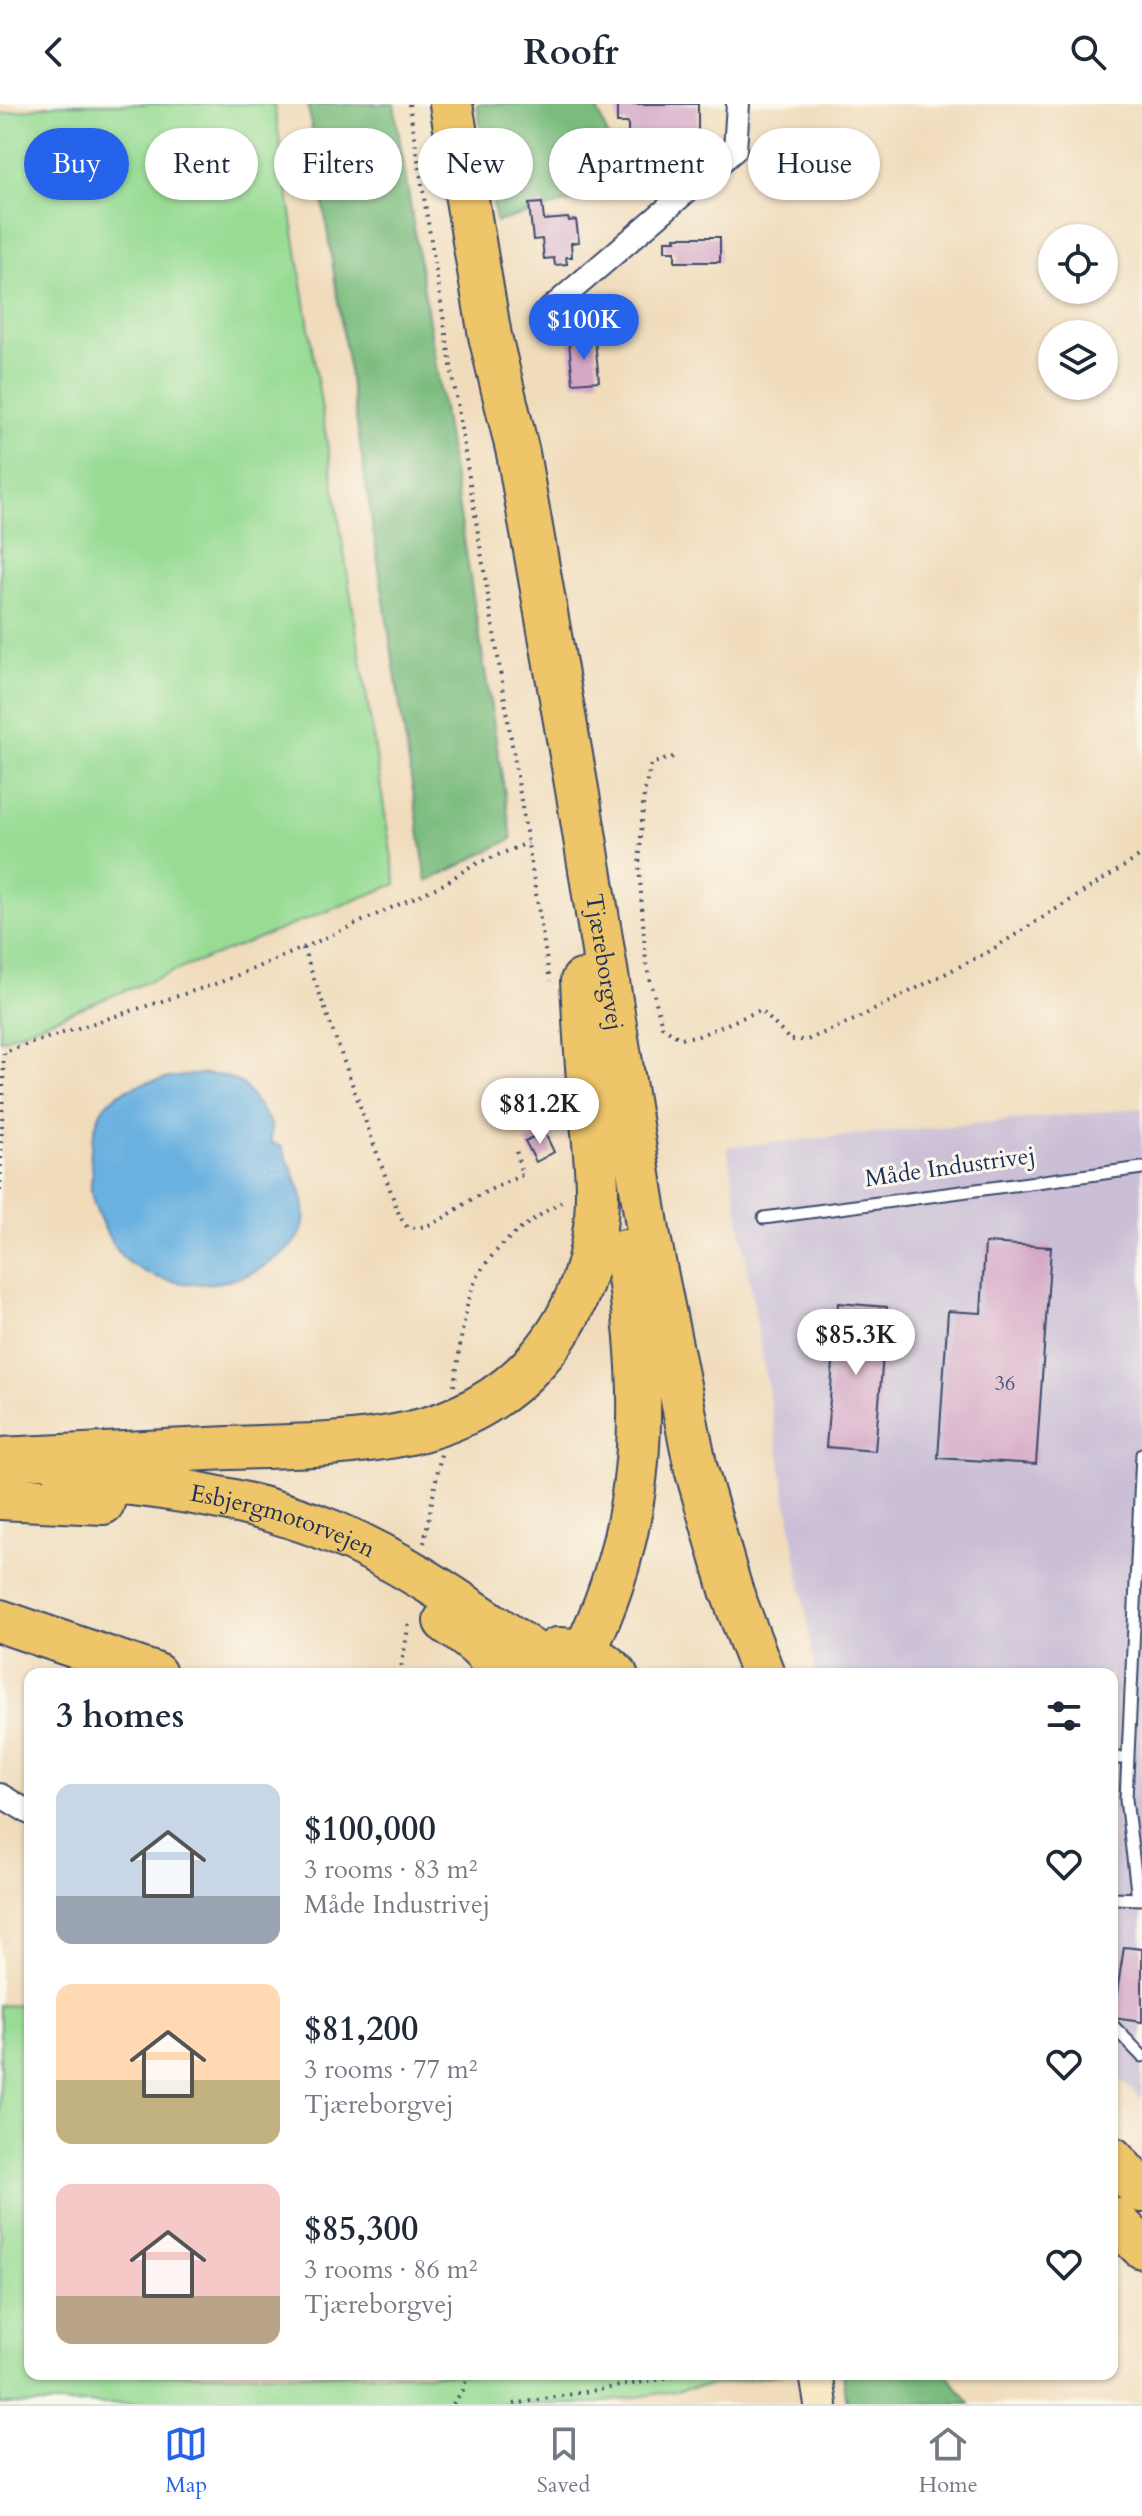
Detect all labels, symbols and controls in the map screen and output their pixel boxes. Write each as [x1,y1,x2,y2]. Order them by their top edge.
text: Roofr [523,28,619,77]
icon: back [32,30,76,74]
icon: search [1066,30,1110,74]
chip: Buy [24,128,129,200]
chip: Rent [145,128,258,200]
chip: Filters [274,128,402,200]
chip: New [418,128,533,200]
chip: Apartment [549,128,732,200]
chip: House [748,128,880,200]
map controls [1038,224,1118,400]
button: locate [1038,224,1118,304]
pin: $100K [528,294,640,362]
text: $100K [547,302,621,337]
button: layers [1038,320,1118,400]
street label: Tjæreborgvej [578,891,632,1033]
pin: $81.2K [475,1078,605,1146]
text: $81.2K [499,1086,581,1121]
street label: Måde Industrivej [863,1139,1037,1195]
pin: $85.3K [791,1309,921,1377]
text: $85.3K [815,1317,897,1352]
house number: 36 [995,1370,1015,1397]
street label: Esbjergmotorvejen [188,1476,381,1566]
text: 3 homes [56,1693,184,1739]
icon: filters [1042,1694,1086,1738]
text: $100,000 [304,1806,436,1852]
icon: home [120,1816,216,1912]
icon: heart [1042,1842,1086,1886]
text: 3 rooms · 83 m² [304,1852,477,1887]
text: Måde Industrivej [304,1887,490,1922]
text: $81,200 [304,2006,418,2052]
icon: home [120,2016,216,2112]
icon: heart [1042,2042,1086,2086]
text: 3 rooms · 77 m² [304,2052,477,2087]
text: Tjæreborgvej [304,2087,454,2122]
text: $85,300 [304,2206,418,2252]
icon: home [120,2216,216,2312]
icon: heart [1042,2242,1086,2286]
text: 3 rooms · 86 m² [304,2252,477,2287]
text: Tjæreborgvej [304,2287,454,2322]
tab: Map [164,2422,208,2500]
tab: Saved [537,2422,590,2500]
tab: Home [919,2422,978,2500]

